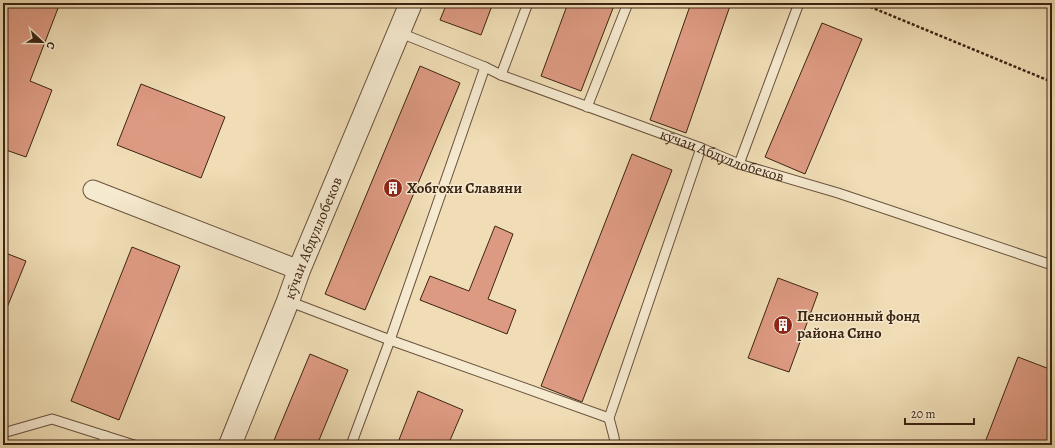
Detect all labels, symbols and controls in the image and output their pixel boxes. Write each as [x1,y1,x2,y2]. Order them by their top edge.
north arrow [22,22,62,62]
text: С [43,40,59,52]
street label: кӯчаи Абдуллобеков [657,124,786,187]
street label: кӯчаи Абдуллобеков [279,174,347,302]
building icon: Хобгохи Славяни [382,177,404,199]
place label: Хобгохи Славяни [407,178,522,198]
place label: Пенсионный фонд района Сино [797,306,920,343]
building icon: Пенсионный фонд района Сино [772,314,794,336]
scale bar [905,400,974,426]
text: 20 m [911,406,935,422]

